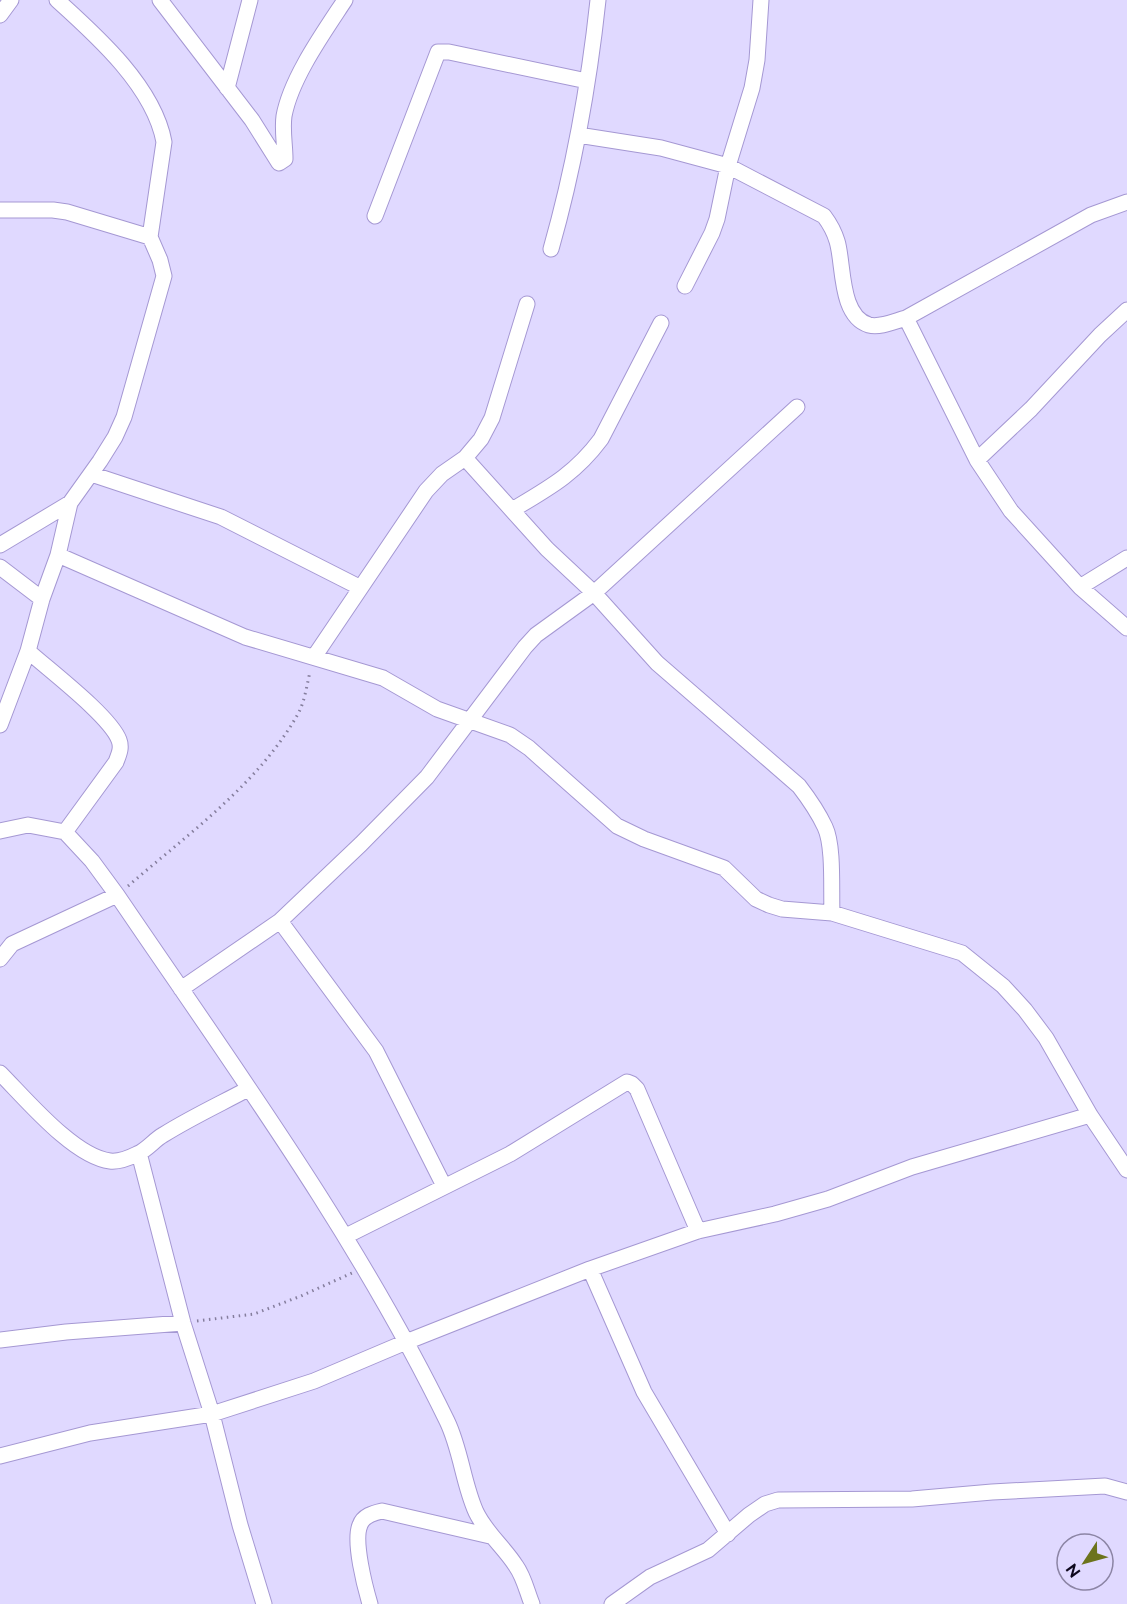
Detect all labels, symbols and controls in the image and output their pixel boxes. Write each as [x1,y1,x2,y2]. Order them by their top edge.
north arrow [1055,1532,1115,1592]
text: N [1062,1560,1085,1581]

